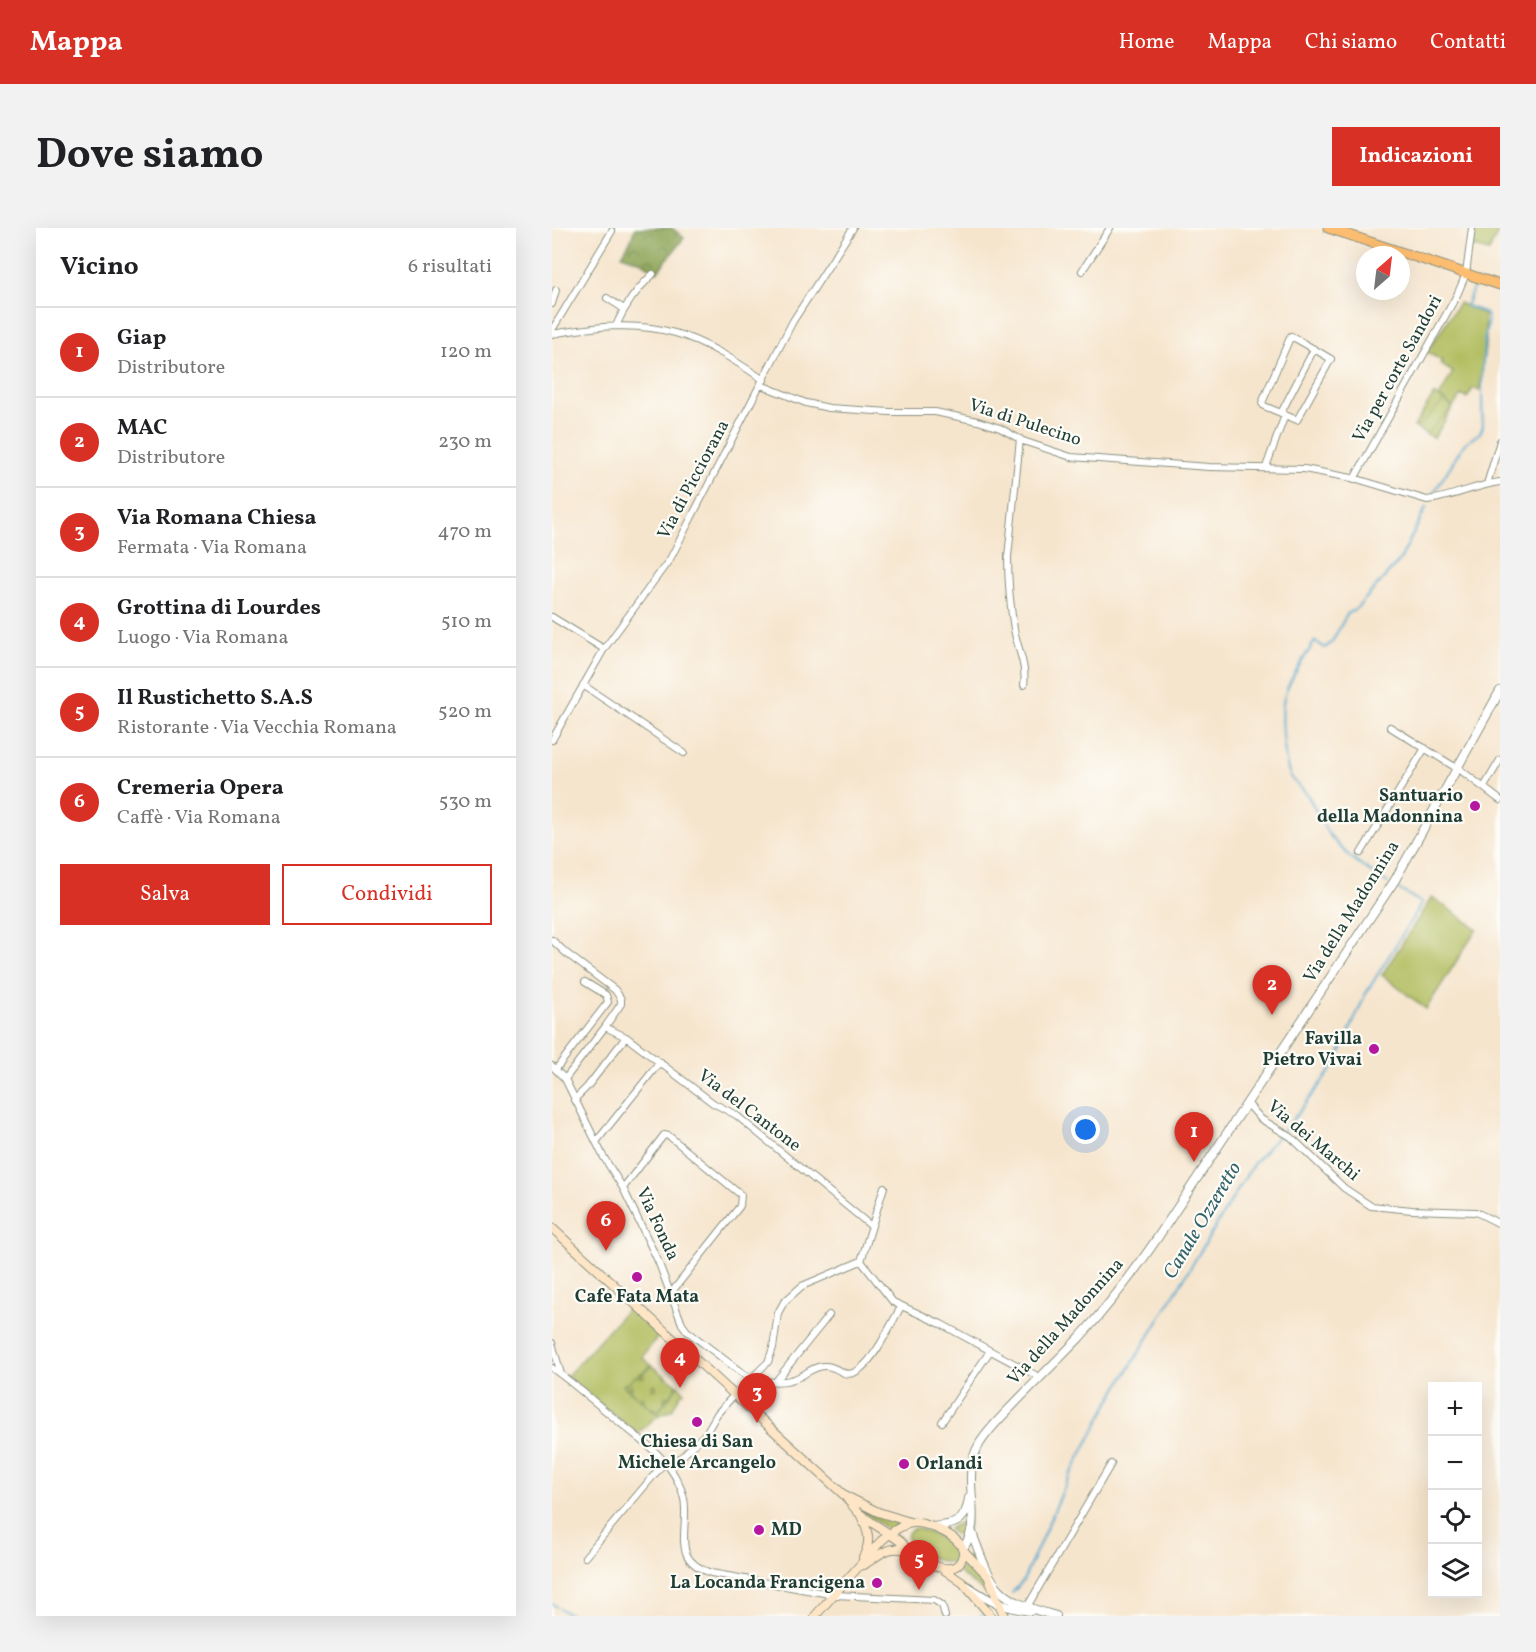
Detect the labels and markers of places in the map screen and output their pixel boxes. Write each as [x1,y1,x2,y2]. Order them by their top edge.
place label: Santuario della Madonnina [1317,784,1463,830]
marker: Santuario della Madonnina [1468,799,1482,813]
pin: 2 [1252,966,1292,1015]
place label: Favilla Pietro Vivai [1262,1027,1362,1073]
marker: Favilla Pietro Vivai [1367,1042,1381,1056]
pin: 1 [1174,1112,1214,1162]
pin: 6 [586,1202,626,1251]
marker: Cafe Fata Mata [630,1270,644,1284]
place label: Cafe Fata Mata [575,1285,699,1310]
pin: 4 [660,1338,700,1388]
pin: 3 [738,1374,776,1423]
marker: Chiesa di San Michele Arcangelo [690,1415,704,1429]
place label: Chiesa di San Michele Arcangelo [618,1430,776,1476]
place label: Orlandi [916,1452,983,1477]
marker: Orlandi [897,1457,911,1471]
place label: MD [771,1518,802,1543]
marker: MD [752,1523,766,1537]
pin: 5 [900,1540,938,1590]
place label: La Locanda Francigena [670,1571,865,1596]
marker: La Locanda Francigena [870,1576,884,1590]

